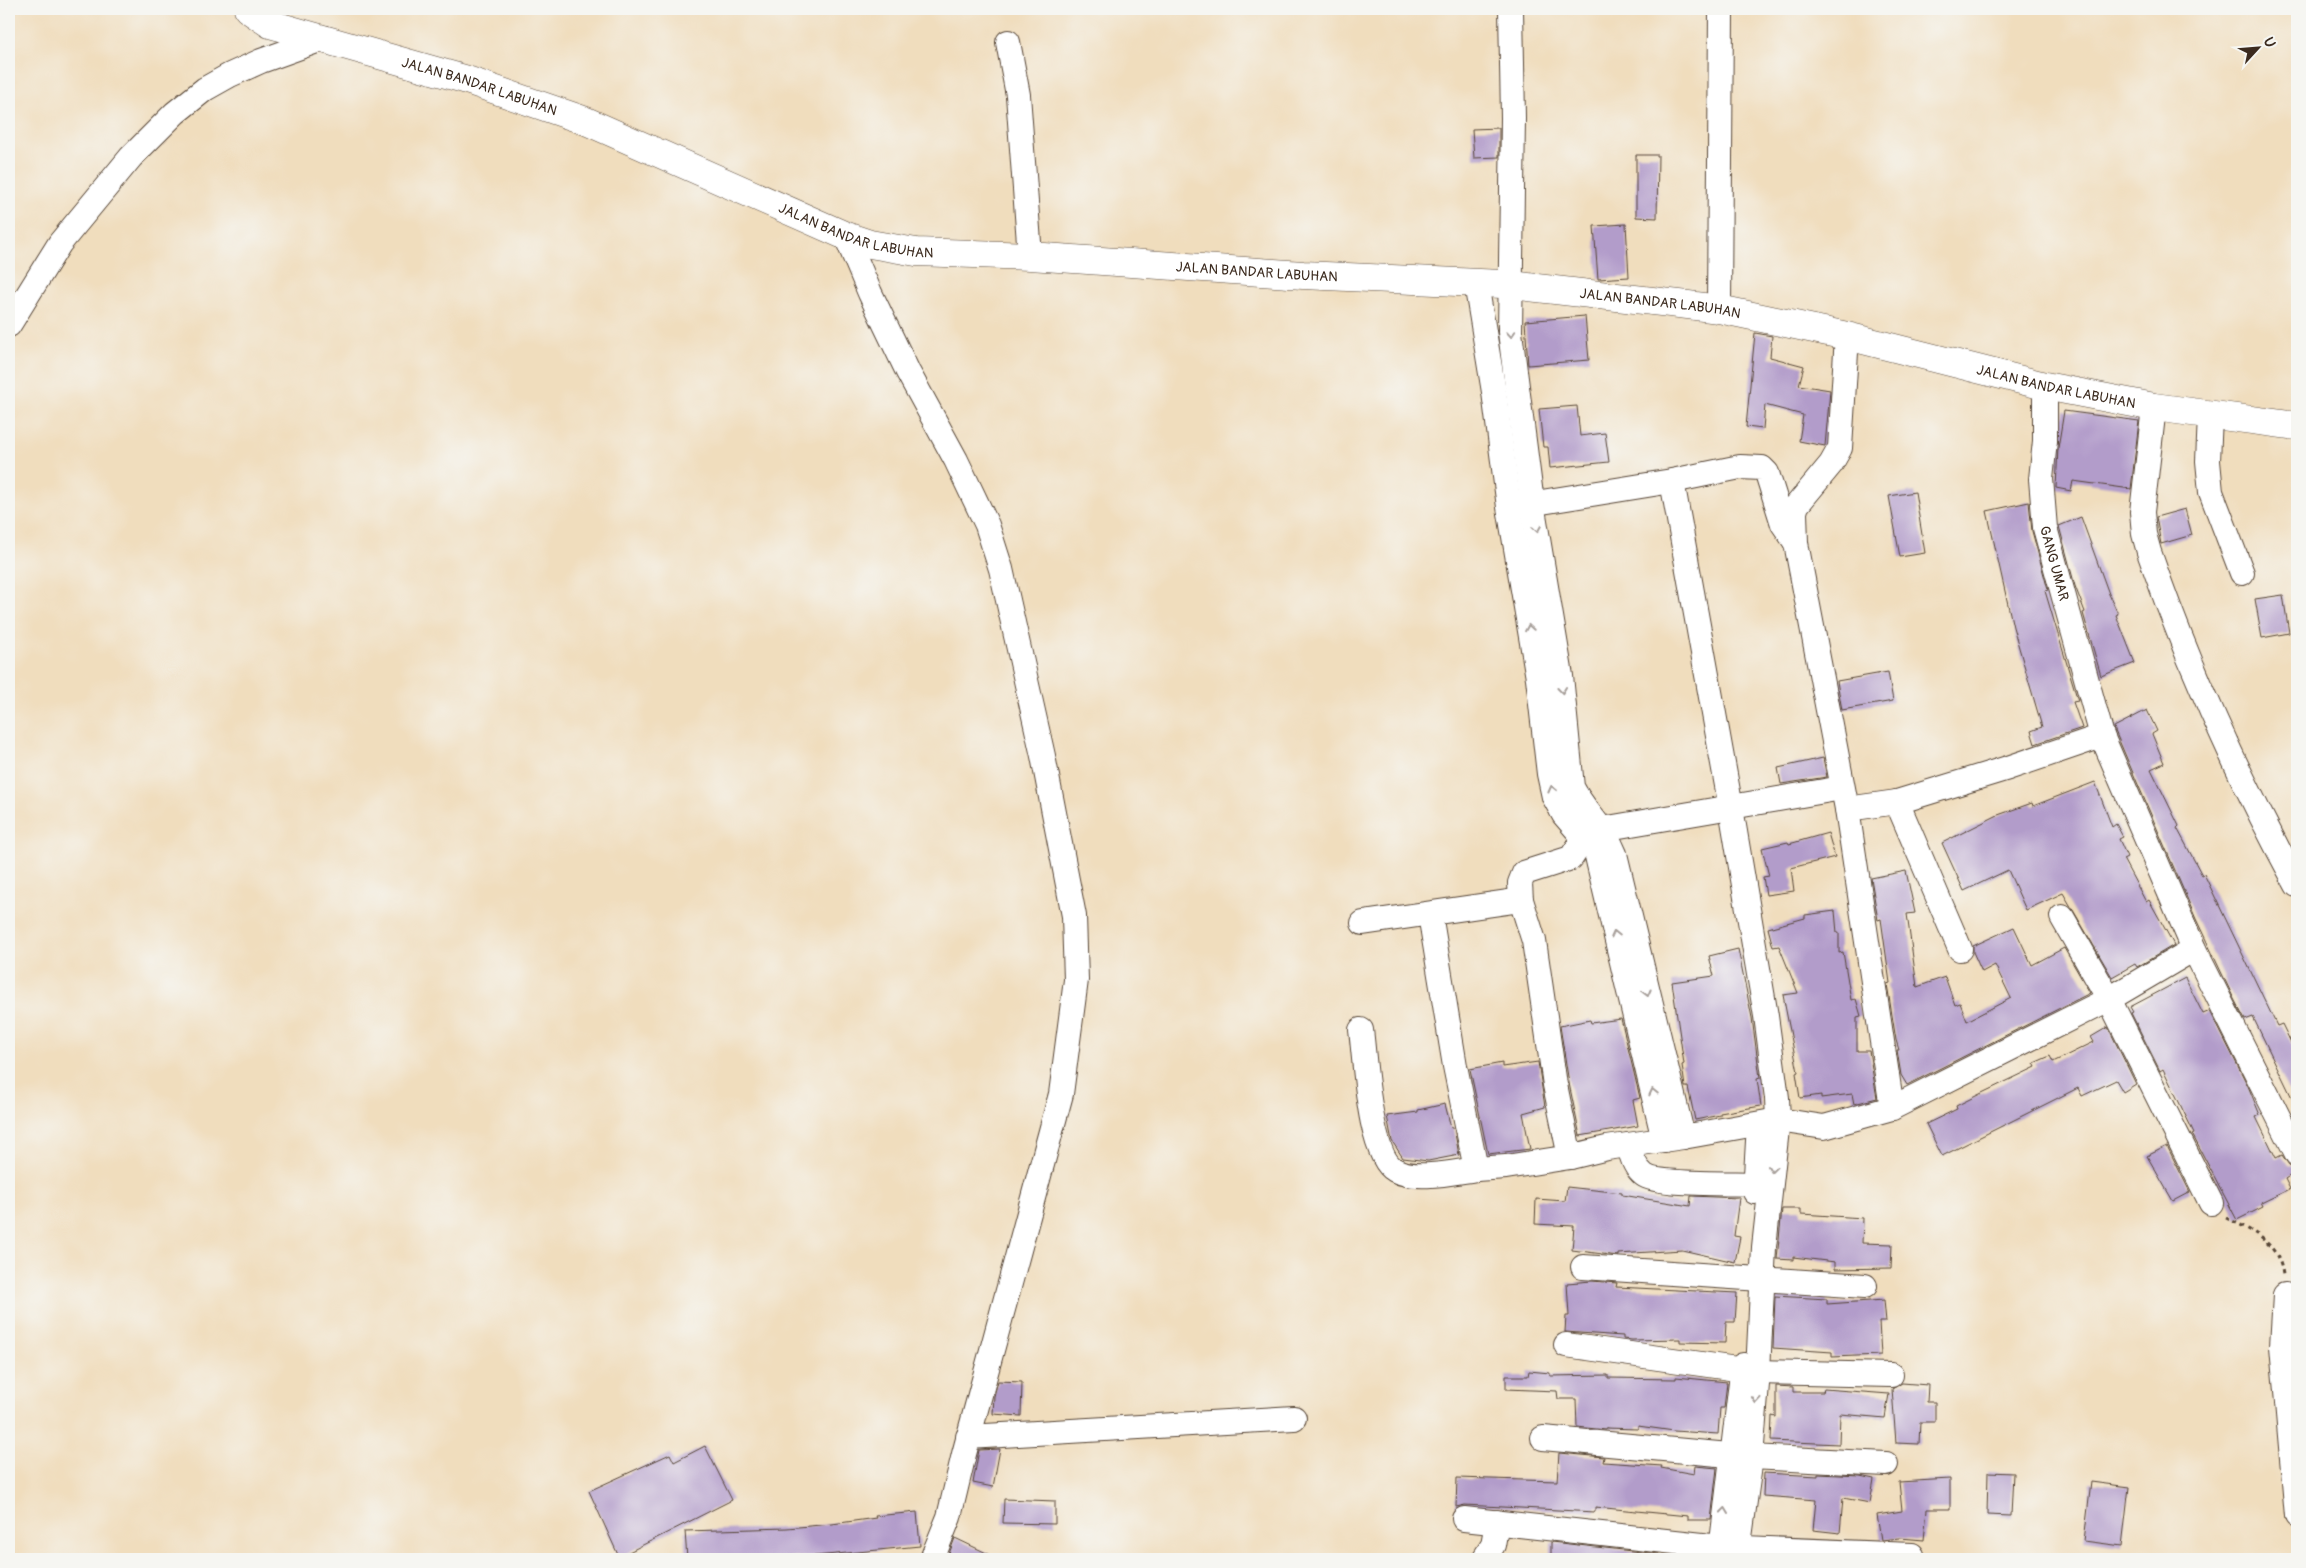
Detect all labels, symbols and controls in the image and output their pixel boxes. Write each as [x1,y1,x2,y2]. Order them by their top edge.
north arrow [2234,22,2284,72]
text: U [2260,35,2279,50]
street label: JALAN BANDAR LABUHAN [400,54,559,119]
street label: JALAN BANDAR LABUHAN [776,199,934,262]
street label: JALAN BANDAR LABUHAN [1175,258,1338,286]
street label: JALAN BANDAR LABUHAN [1579,285,1742,322]
one-way arrow [1505,330,1516,338]
street label: JALAN BANDAR LABUHAN [1975,361,2137,412]
street label: GANG UMAR [2036,524,2073,603]
one-way arrow [1531,525,1541,534]
one-way arrow [1525,624,1535,632]
one-way arrow [1556,686,1567,694]
one-way arrow [1547,784,1558,793]
one-way arrow [1610,930,1621,939]
one-way arrow [1641,988,1652,997]
one-way arrow [1648,1088,1659,1097]
one-way arrow [1767,1165,1778,1173]
one-way arrow [1751,1397,1762,1405]
one-way arrow [1719,1507,1730,1515]

